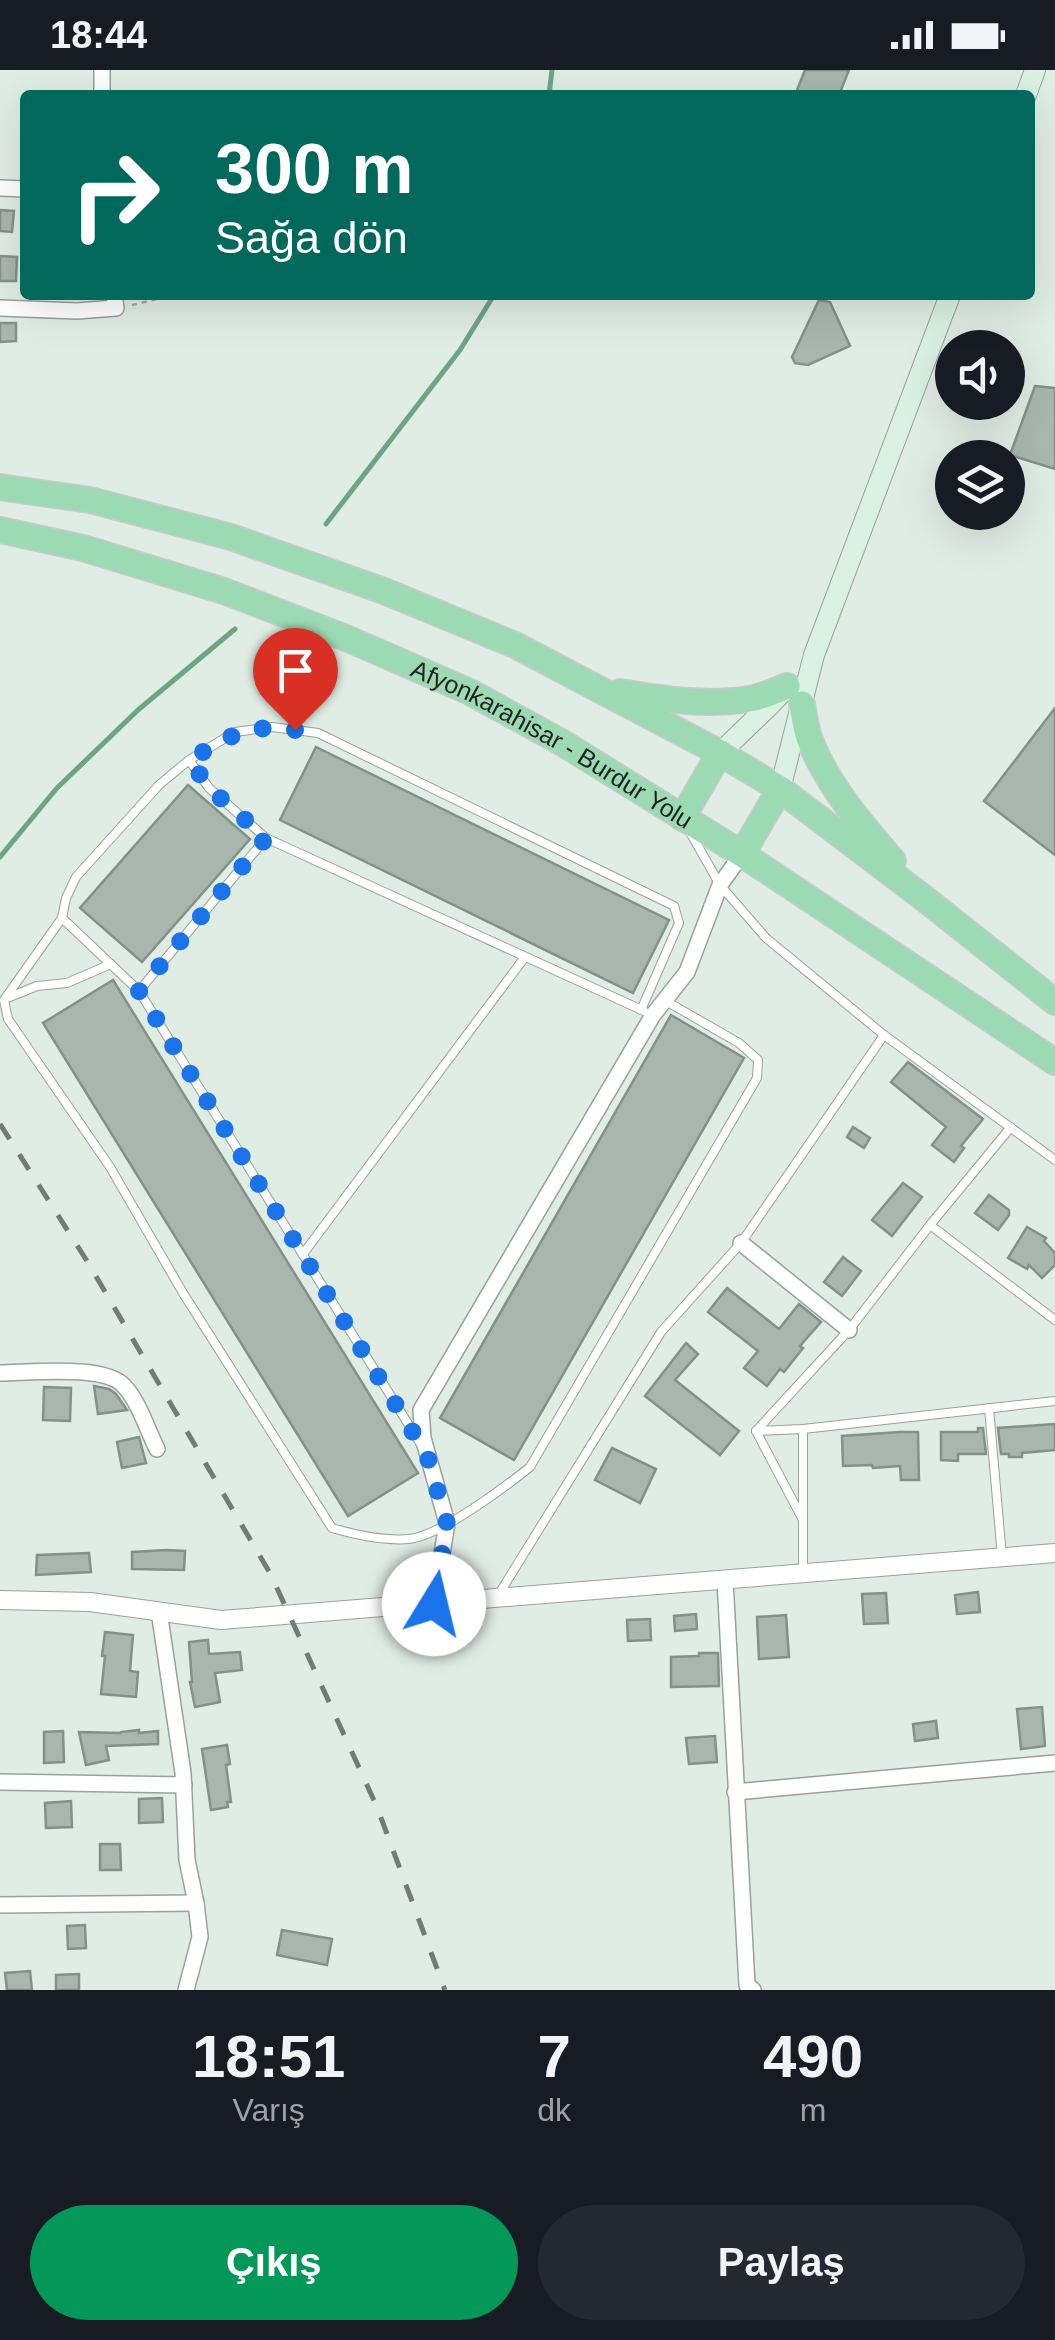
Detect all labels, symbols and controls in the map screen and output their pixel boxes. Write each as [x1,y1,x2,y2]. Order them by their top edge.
text: 18:44 [50,14,147,56]
icon: right [50,130,180,260]
text: 300 m [215,130,413,208]
text: Sağa dön [215,212,408,263]
map controls [935,330,1025,530]
button: sound [935,330,1025,420]
button: layers [935,440,1025,530]
pin [253,628,338,731]
icon: arrive [268,643,323,698]
street label: Afyonkarahisar - Burdur Yolu [407,654,698,834]
position arrow [382,1552,486,1656]
text: 18:51 [192,2023,345,2090]
text: 7 [537,2023,571,2090]
text: 490 [763,2023,863,2090]
text: Varış [232,2092,305,2128]
text: dk [537,2092,571,2128]
text: m [800,2092,826,2128]
button: Çıkış [30,2205,518,2320]
button: Paylaş [538,2205,1025,2320]

